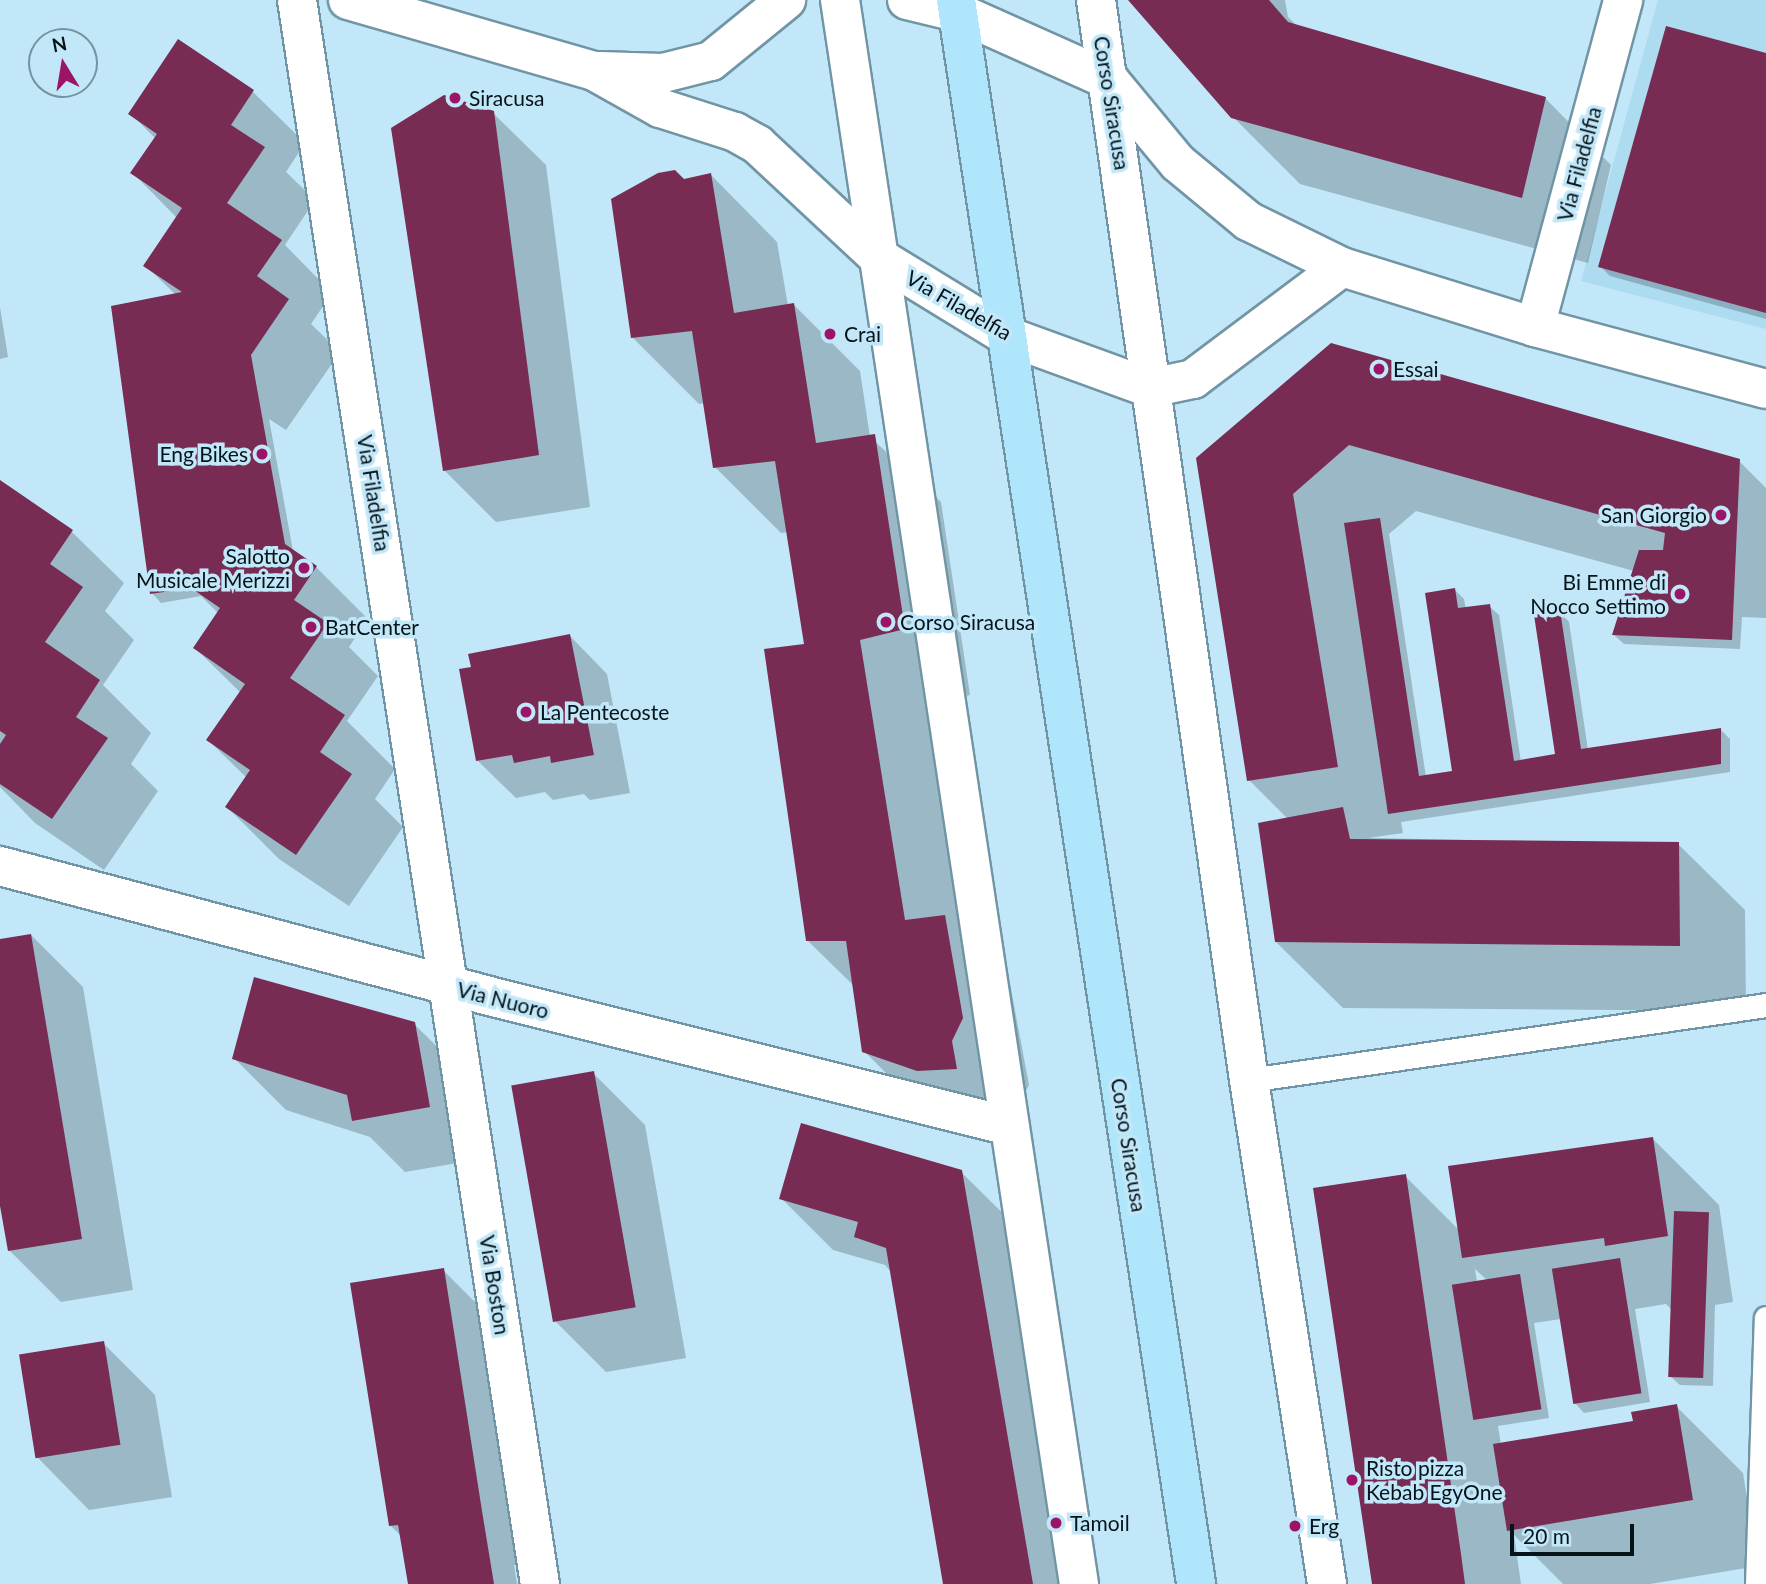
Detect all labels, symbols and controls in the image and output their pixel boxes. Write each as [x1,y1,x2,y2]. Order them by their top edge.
north arrow [28,28,98,98]
text: N [50,31,69,57]
street label: Corso Siracusa [1089,34,1135,172]
place label: Siracusa [469,85,545,111]
marker: Siracusa [447,90,463,106]
street label: Via Filadelfia [1552,104,1606,224]
street label: Via Filadelfia [902,265,1016,345]
place label: Crai [844,321,881,347]
marker: Crai [822,326,838,342]
place label: Essai [1393,356,1439,382]
marker: Essai [1371,361,1387,377]
street label: Via Filadelfia [352,433,396,553]
place label: Eng Bikes [160,441,248,467]
marker: Eng Bikes [254,446,270,462]
place label: San Giorgio [1601,502,1707,528]
marker: San Giorgio [1713,507,1729,523]
place label: Salotto Musicale Merizzi [136,543,290,593]
marker: Salotto Musicale Merizzi [296,560,312,576]
place label: Bi Emme di Nocco Settimo [1530,569,1666,619]
marker: Bi Emme di Nocco Settimo [1672,586,1688,602]
place label: Corso Siracusa [900,609,1035,635]
place label: BatCenter [325,614,419,640]
marker: Corso Siracusa [878,614,894,630]
marker: BatCenter [303,619,319,635]
place label: La Pentecoste [540,699,669,725]
marker: La Pentecoste [518,704,534,720]
street label: Via Nuoro [455,976,551,1024]
street label: Corso Siracusa [1106,1076,1152,1214]
street label: Via Boston [475,1233,515,1337]
place label: Risto pizza Kebab EgyOne [1366,1455,1502,1505]
marker: Risto pizza Kebab EgyOne [1344,1472,1360,1488]
place label: Tamoil [1070,1510,1130,1536]
scale bar [1514,1510,1638,1554]
place label: Erg [1309,1513,1339,1539]
marker: Tamoil [1048,1515,1064,1531]
marker: Erg [1287,1518,1303,1534]
text: 20 m [1523,1523,1570,1548]

